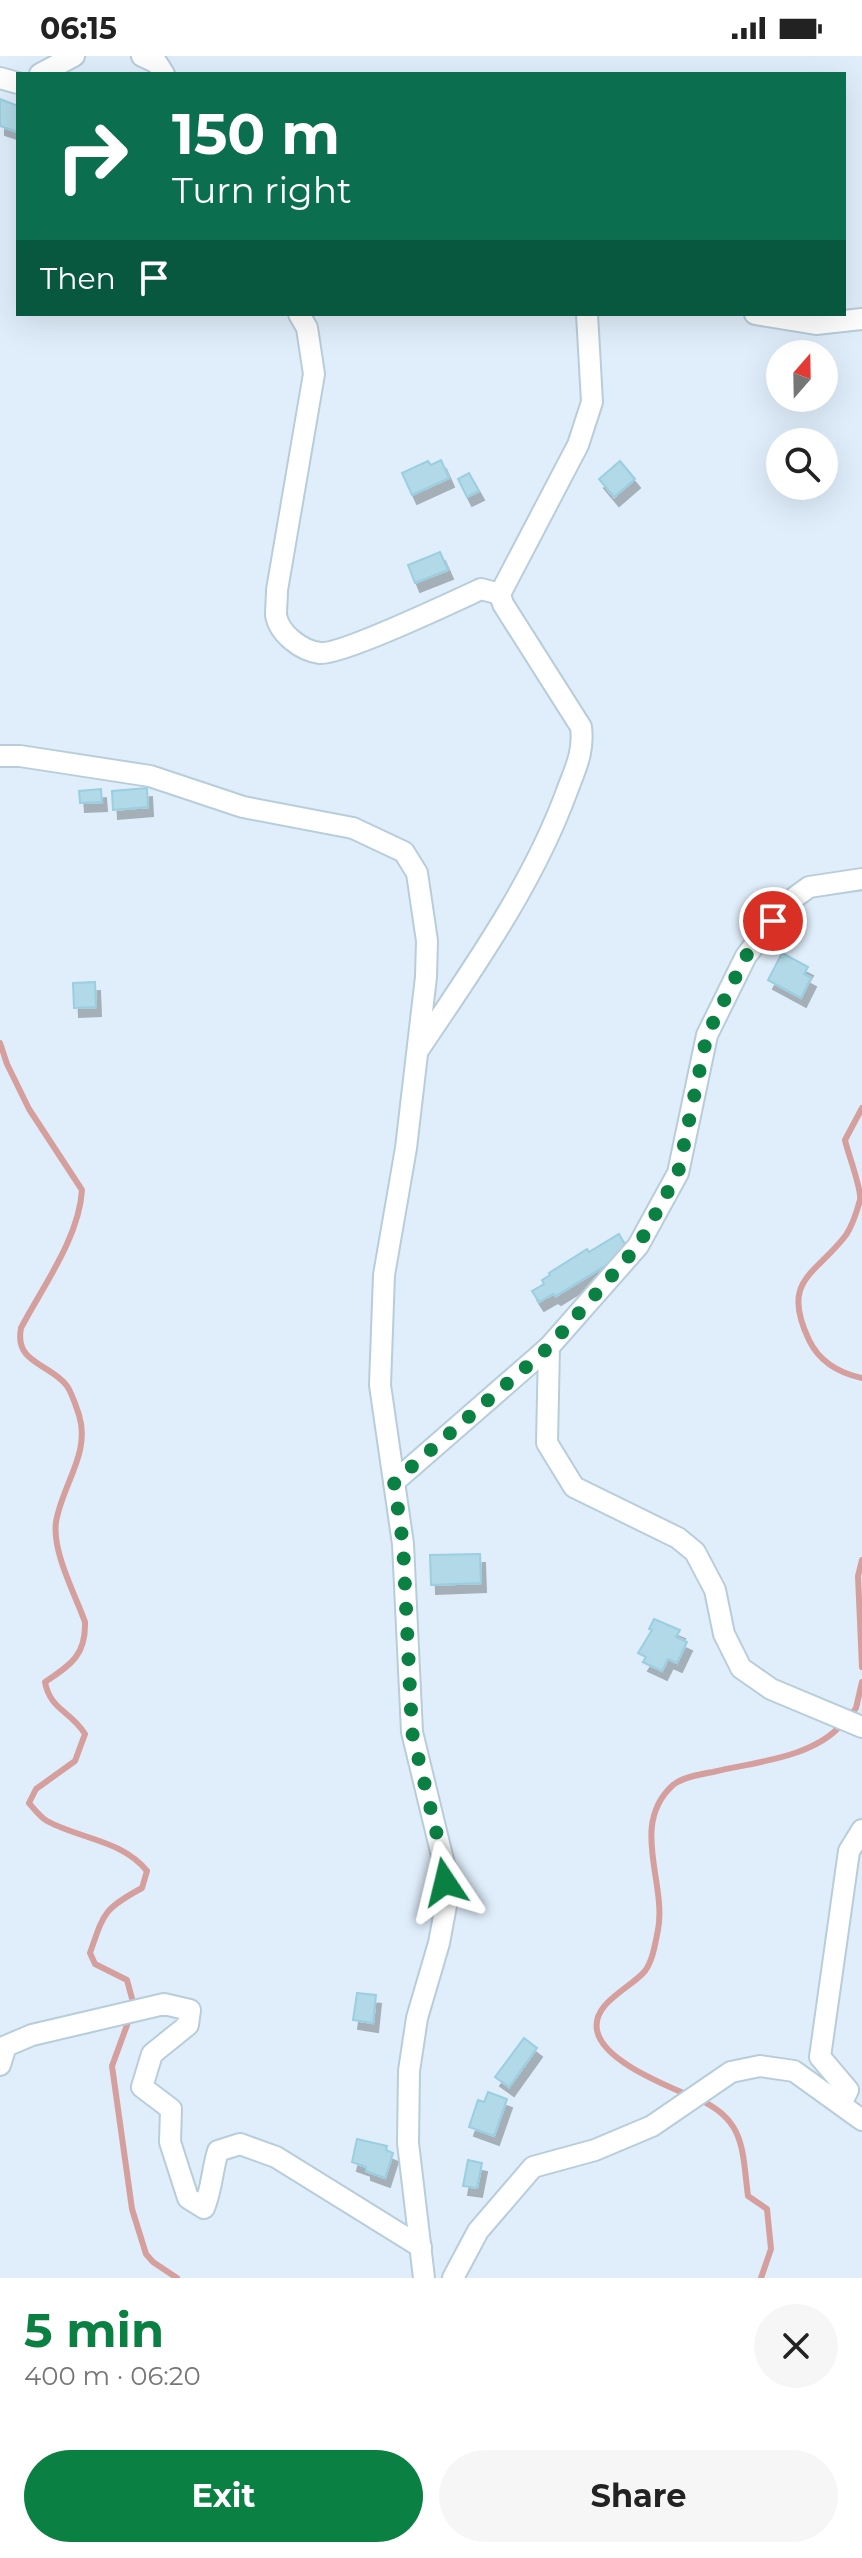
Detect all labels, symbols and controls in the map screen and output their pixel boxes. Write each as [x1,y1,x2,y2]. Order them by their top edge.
text: 06:15 [40,10,117,47]
text: 150 m [172,100,340,168]
icon: right [40,104,144,208]
text: Turn right [172,168,352,212]
icon: arrive [132,256,176,300]
text: Then [40,260,116,297]
north arrow [766,340,838,412]
map controls [766,340,838,500]
button: search [766,428,838,500]
pin [739,887,807,955]
icon: arrive [751,899,795,943]
position arrow [403,1840,487,1924]
text: 5 min [24,2301,164,2359]
button: close [754,2304,838,2388]
text: 400 m · 06:20 [24,2360,201,2392]
button: Exit [24,2450,423,2542]
button: Share [439,2450,838,2542]

